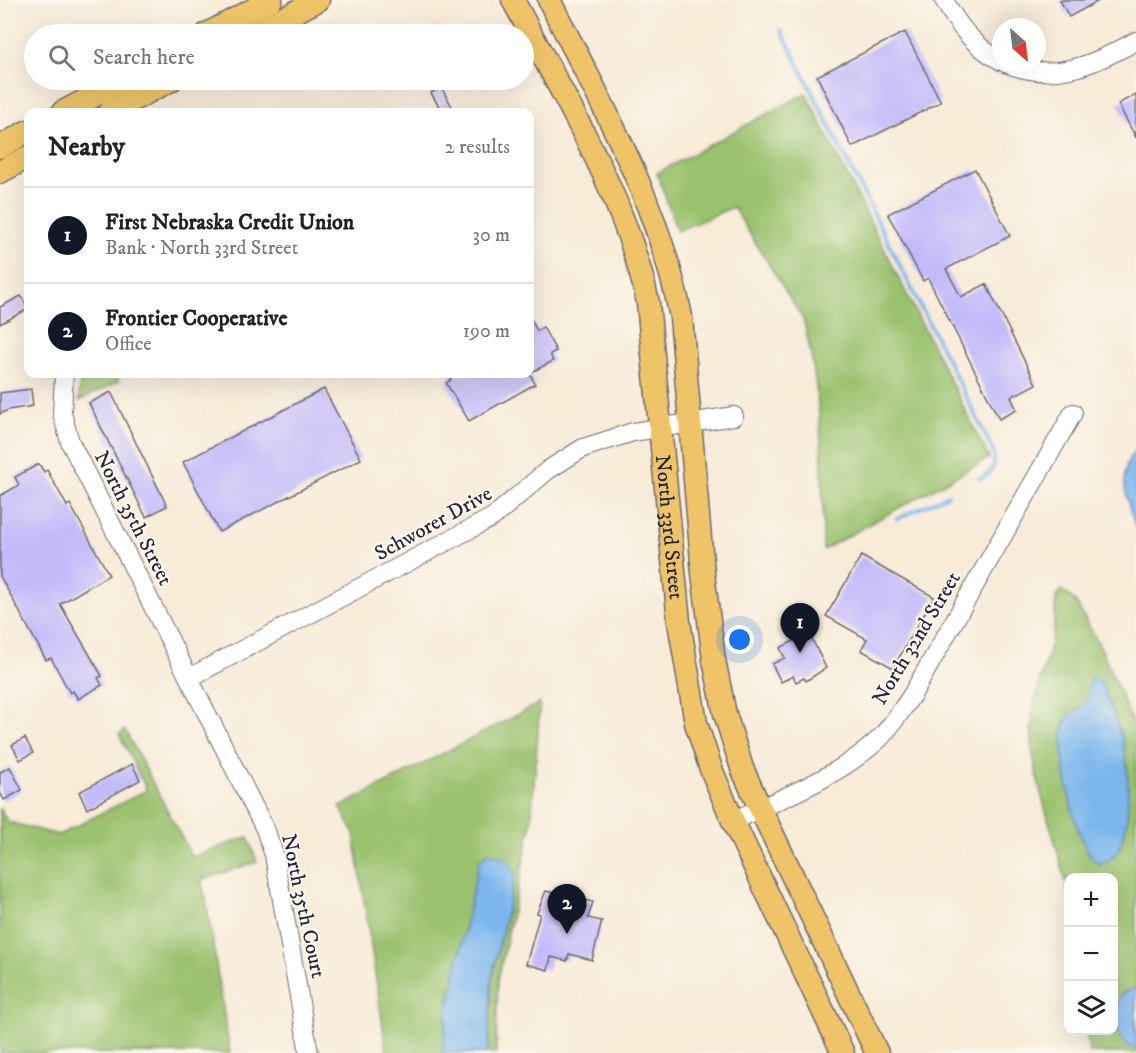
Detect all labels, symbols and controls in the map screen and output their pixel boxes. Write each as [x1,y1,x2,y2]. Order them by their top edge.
north arrow [992,18,1046,72]
search box [24,24,534,90]
icon: search [45,41,78,74]
text: Search here [93,44,195,71]
text: Nearby [48,131,125,164]
text: 2 results [445,135,510,160]
text: First Nebraska Credit Union [105,209,354,236]
text: 1 [64,223,71,248]
text: 30 m [472,223,510,248]
text: Bank · North 33rd Street [105,236,298,261]
text: Frontier Cooperative [105,305,288,332]
text: 2 [63,319,72,344]
text: 190 m [463,319,510,344]
text: Office [105,332,152,357]
street label: North 35th Street [88,447,178,590]
street label: North 33rd Street [649,454,689,601]
street label: Schworer Drive [370,481,497,567]
street label: North 32nd Street [867,567,967,710]
pin: 1 [780,604,820,653]
your location [725,625,754,654]
street label: North 35th Court [275,832,331,981]
map controls [1064,873,1118,1035]
button: + [1064,873,1118,927]
pin: 2 [548,884,586,934]
button: − [1064,927,1118,981]
button: layers [1064,981,1118,1035]

